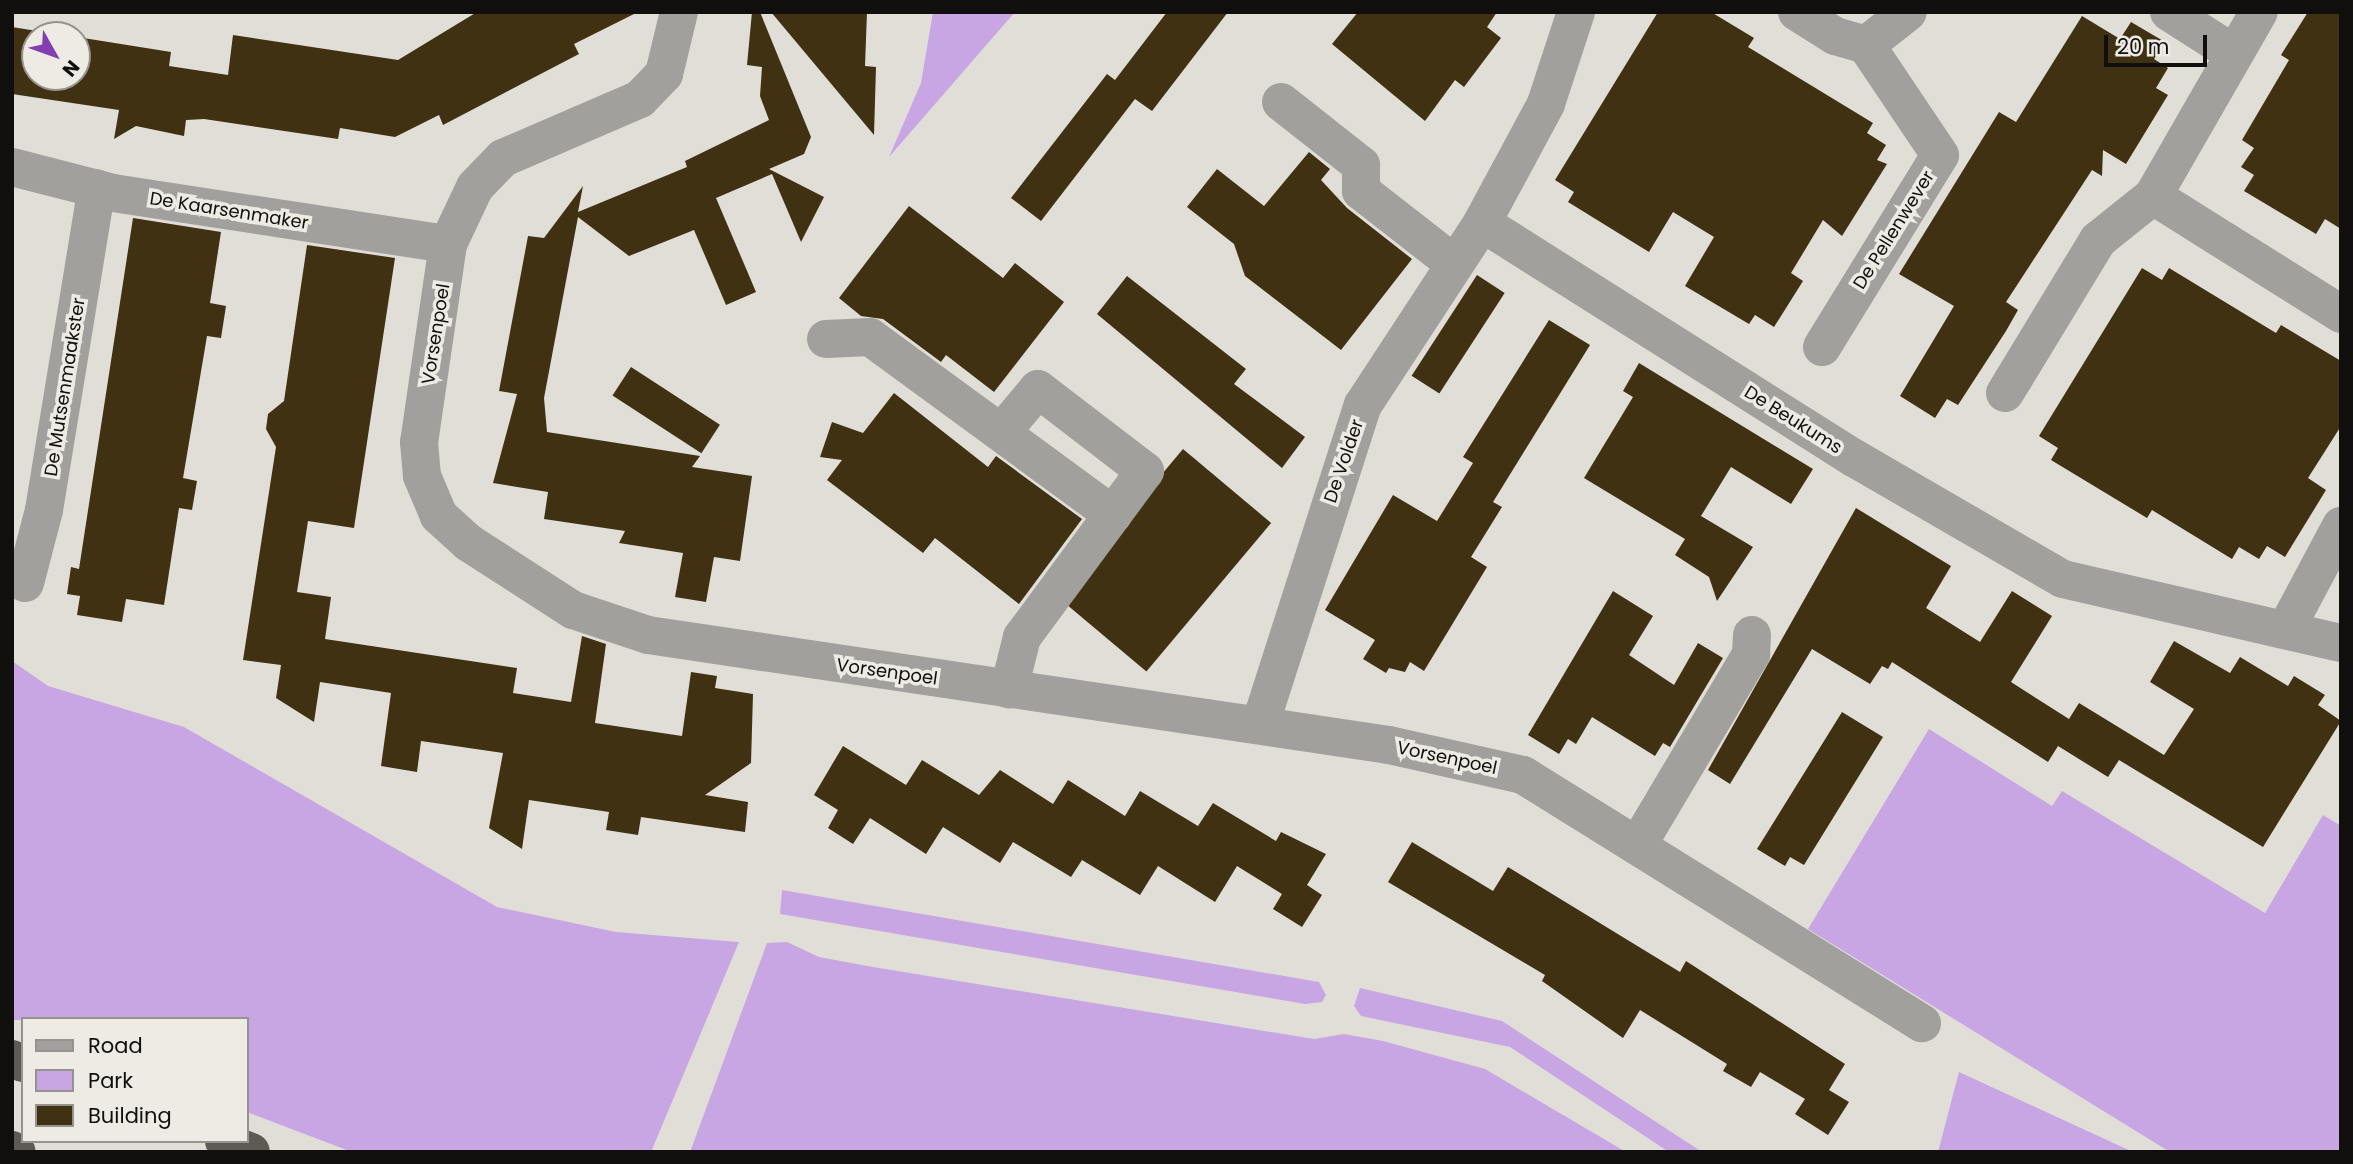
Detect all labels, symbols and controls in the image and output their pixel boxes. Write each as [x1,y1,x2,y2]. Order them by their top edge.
north arrow [21,21,91,91]
scale bar [2108,21,2211,65]
text: 20 m [2117,32,2170,61]
text: N [56,54,86,83]
street label: De Pellenwever [1849,167,1939,293]
street label: De Kaarsenmaker [148,188,310,234]
street label: Vorsenpoel [417,282,455,386]
street label: De Mutsenmaakster [40,296,90,478]
street label: De Beukums [1740,381,1846,459]
street label: De Volder [1320,416,1368,506]
street label: Vorsenpoel [835,654,939,690]
street label: Vorsenpoel [1395,737,1499,779]
legend [21,1017,248,1143]
text: Road [88,1031,143,1060]
text: Park [88,1066,133,1095]
text: Building [88,1101,172,1130]

